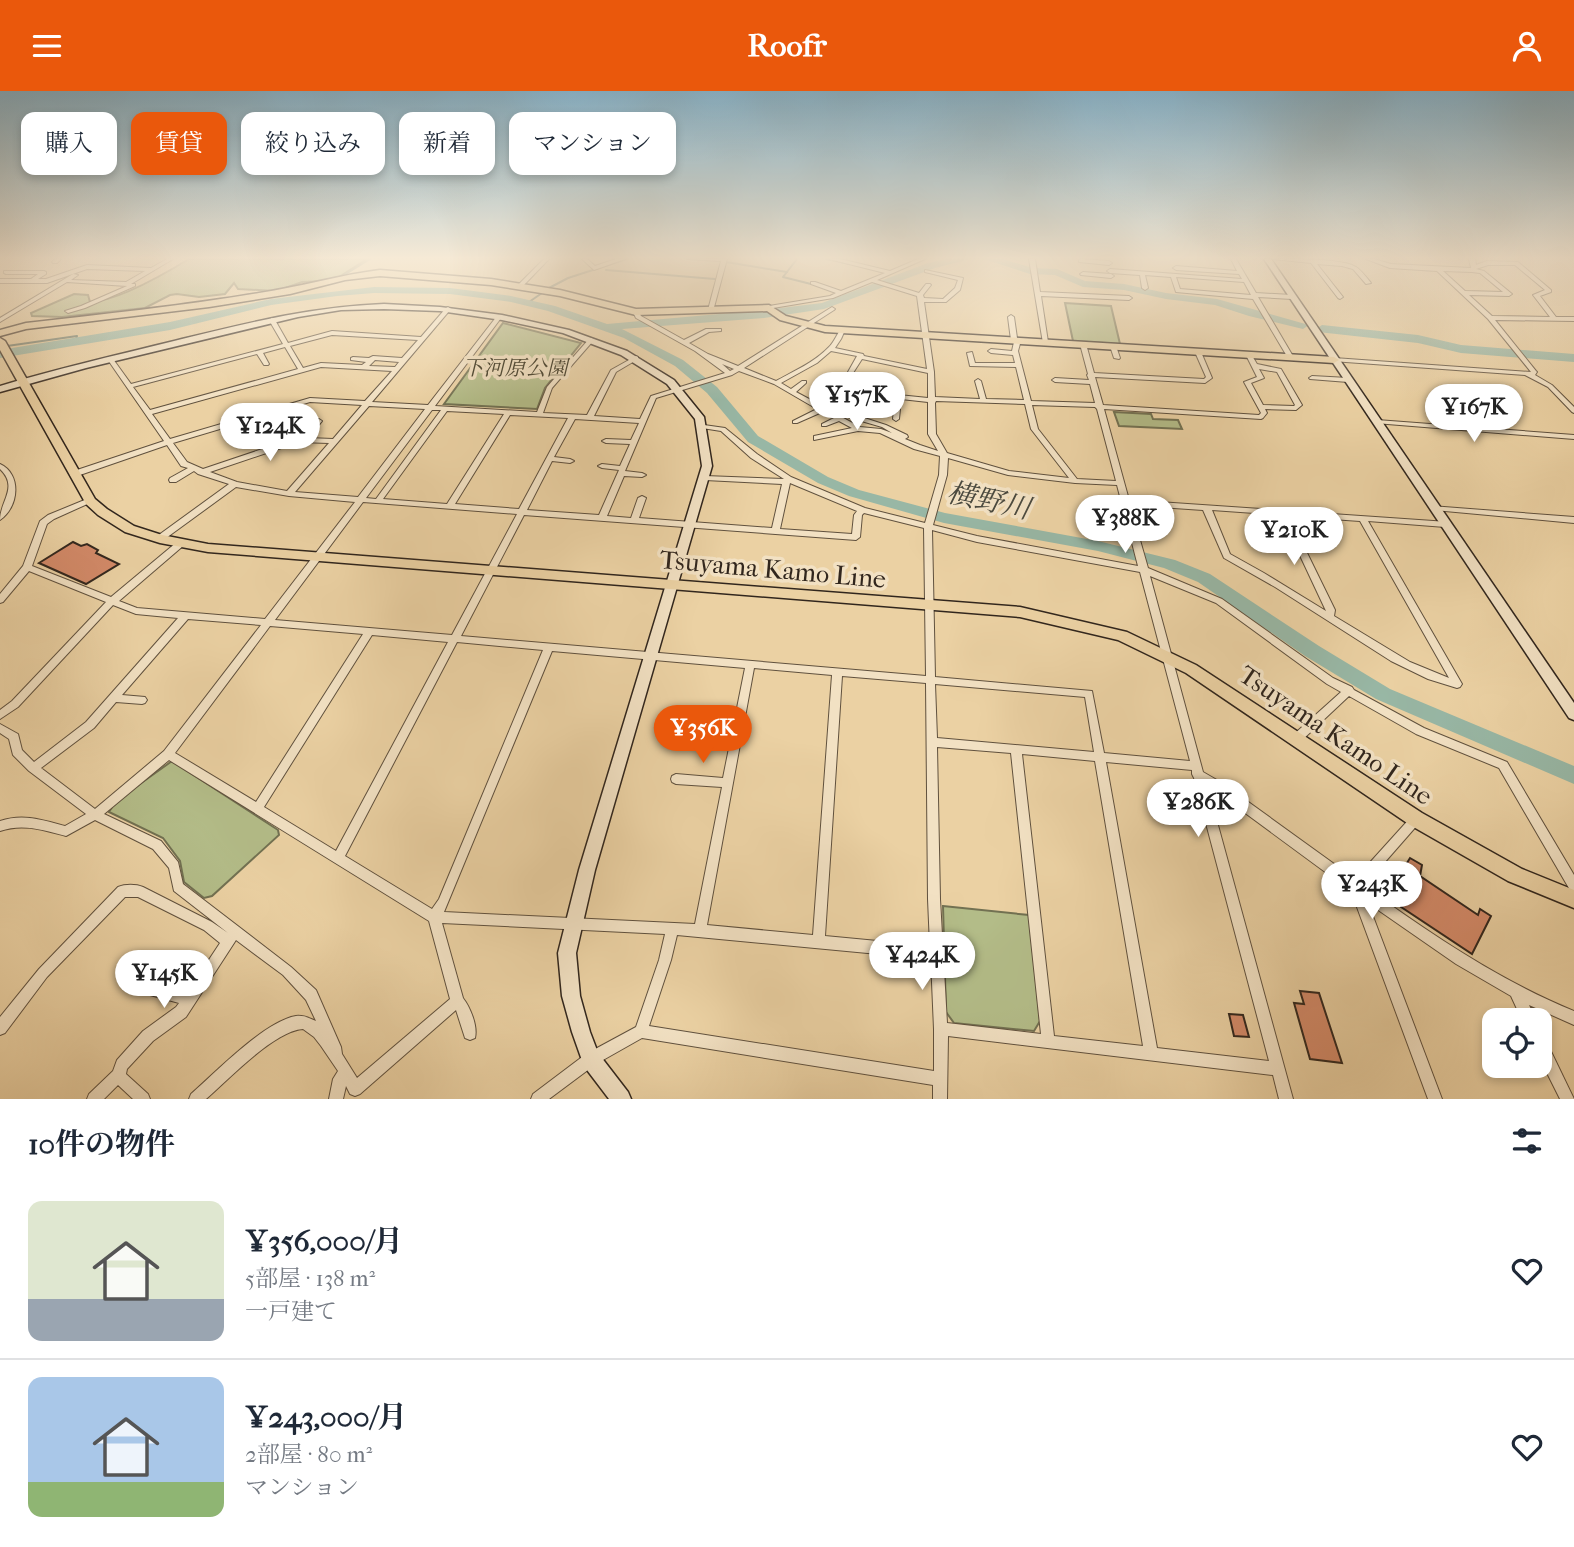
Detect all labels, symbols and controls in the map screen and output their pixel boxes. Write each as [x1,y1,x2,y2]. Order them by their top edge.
icon: menu [28,27,66,65]
text: Roofr [747,27,827,64]
icon: person [1508,27,1546,65]
chip: 購入 [21,112,117,175]
chip: 賃貸 [131,112,227,175]
chip: 絞り込み [241,112,385,175]
chip: 新着 [399,112,495,175]
chip: マンション [509,112,676,175]
park label: 下河原公園 [463,356,570,380]
pin: ¥157K [808,373,906,432]
text: ¥157K [825,381,889,408]
pin: ¥167K [1425,385,1523,444]
text: ¥167K [1441,393,1507,420]
pin: ¥124K [221,403,319,463]
text: ¥124K [236,412,304,439]
water label: 横野川 [944,476,1036,526]
pin: ¥388K [1076,496,1174,555]
text: ¥388K [1091,504,1159,531]
pin: ¥210K [1245,507,1343,567]
text: ¥210K [1260,516,1328,543]
street label: Tsuyama Kamo Line [659,544,887,595]
street label: Tsuyama Kamo Line [1233,659,1439,812]
pin: ¥356K [654,705,752,765]
text: ¥356K [670,714,736,741]
pin: ¥286K [1149,779,1247,839]
text: ¥286K [1163,788,1233,815]
pin: ¥243K [1323,861,1421,921]
text: ¥243K [1337,870,1407,897]
pin: ¥424K [873,933,971,992]
text: ¥424K [885,941,959,968]
pin: ¥145K [115,951,213,1010]
text: ¥145K [131,959,197,986]
map controls [1482,1008,1552,1078]
button: locate [1482,1008,1552,1078]
icon: filters [1508,1122,1546,1160]
text: 10件の物件 [28,1127,175,1162]
text: ¥356,000/月 [245,1224,403,1259]
icon: home [84,1229,168,1313]
icon: heart [1508,1252,1546,1290]
text: 5部屋 · 138 m² [245,1265,375,1292]
text: 一戸建て [245,1298,337,1325]
text: ¥243,000/月 [245,1400,407,1435]
icon: home [84,1405,168,1489]
icon: heart [1508,1428,1546,1466]
text: 2部屋 · 80 m² [245,1441,372,1468]
text: マンション [245,1474,359,1501]

